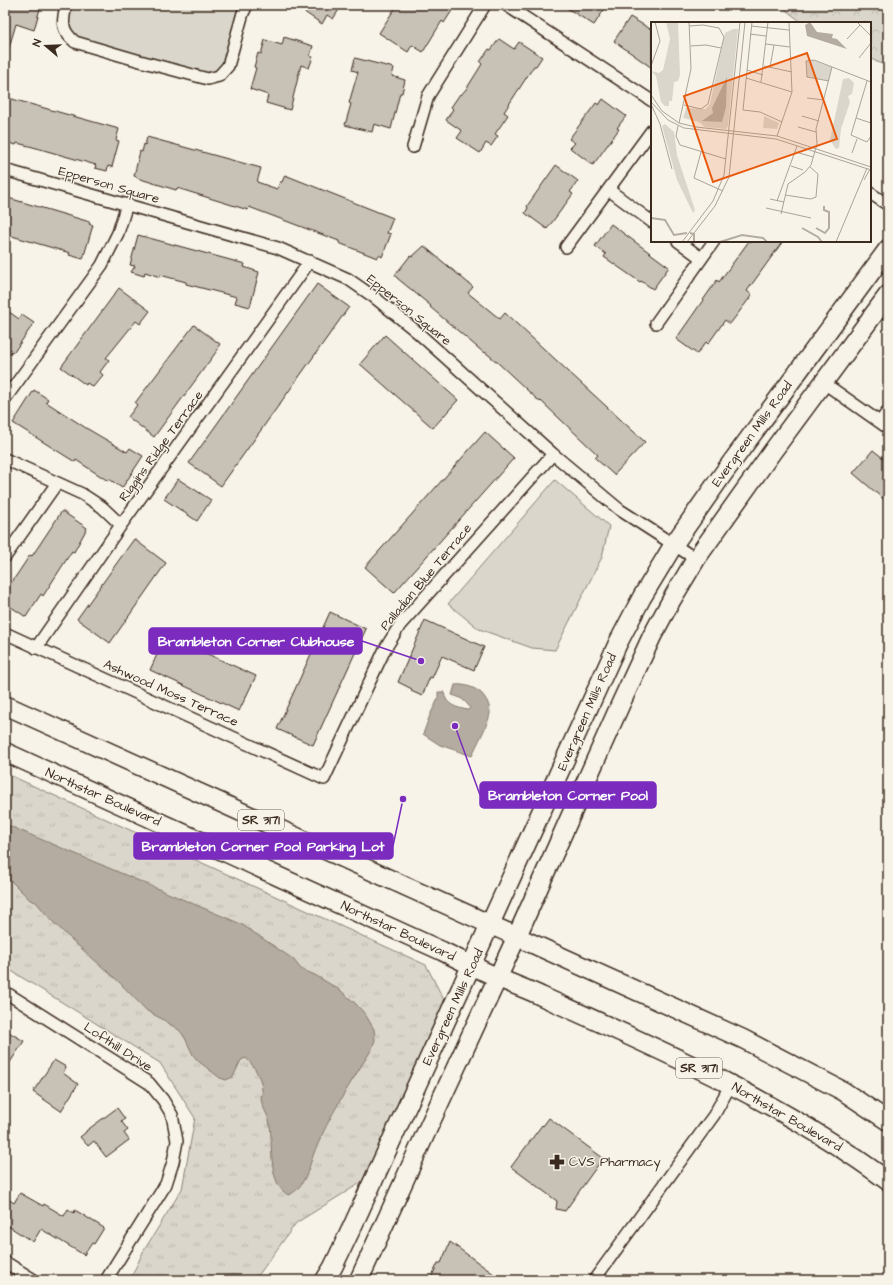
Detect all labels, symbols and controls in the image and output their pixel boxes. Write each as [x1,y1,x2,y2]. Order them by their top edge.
inset map [651,22,871,242]
north arrow [26,26,66,66]
text: N [29,37,45,49]
street label: Epperson Square [56,162,162,208]
street label: Epperson Square [363,270,455,350]
street label: Evergreen Mills Road [707,377,798,491]
street label: Riggins Ridge Terrace [115,387,208,506]
street label: Palladian Blue Terrace [376,520,476,634]
callout: Brambleton Corner Clubhouse [149,628,362,654]
text: Brambleton Corner Clubhouse [158,632,355,652]
street label: Evergreen Mills Road [553,650,622,774]
street label: Ashwood Moss Terrace [101,655,241,731]
street label: Northstar Boulevard [42,763,164,831]
callout: Brambleton Corner Pool [480,782,656,808]
text: Brambleton Corner Pool [488,786,649,806]
road number: SR 3171 [238,810,284,830]
callout: Brambleton Corner Pool Parking Lot [134,833,393,859]
text: Brambleton Corner Pool Parking Lot [142,837,385,858]
street label: Northstar Boulevard [338,897,459,966]
street label: Evergreen Mills Road [418,945,489,1069]
street label: Lofthill Drive [80,1018,156,1076]
road number: SR 3171 [676,1058,722,1078]
street label: Northstar Boulevard [729,1078,846,1156]
pharmacy icon: CVS Pharmacy [548,1153,566,1171]
place label: CVS Pharmacy [569,1153,661,1172]

